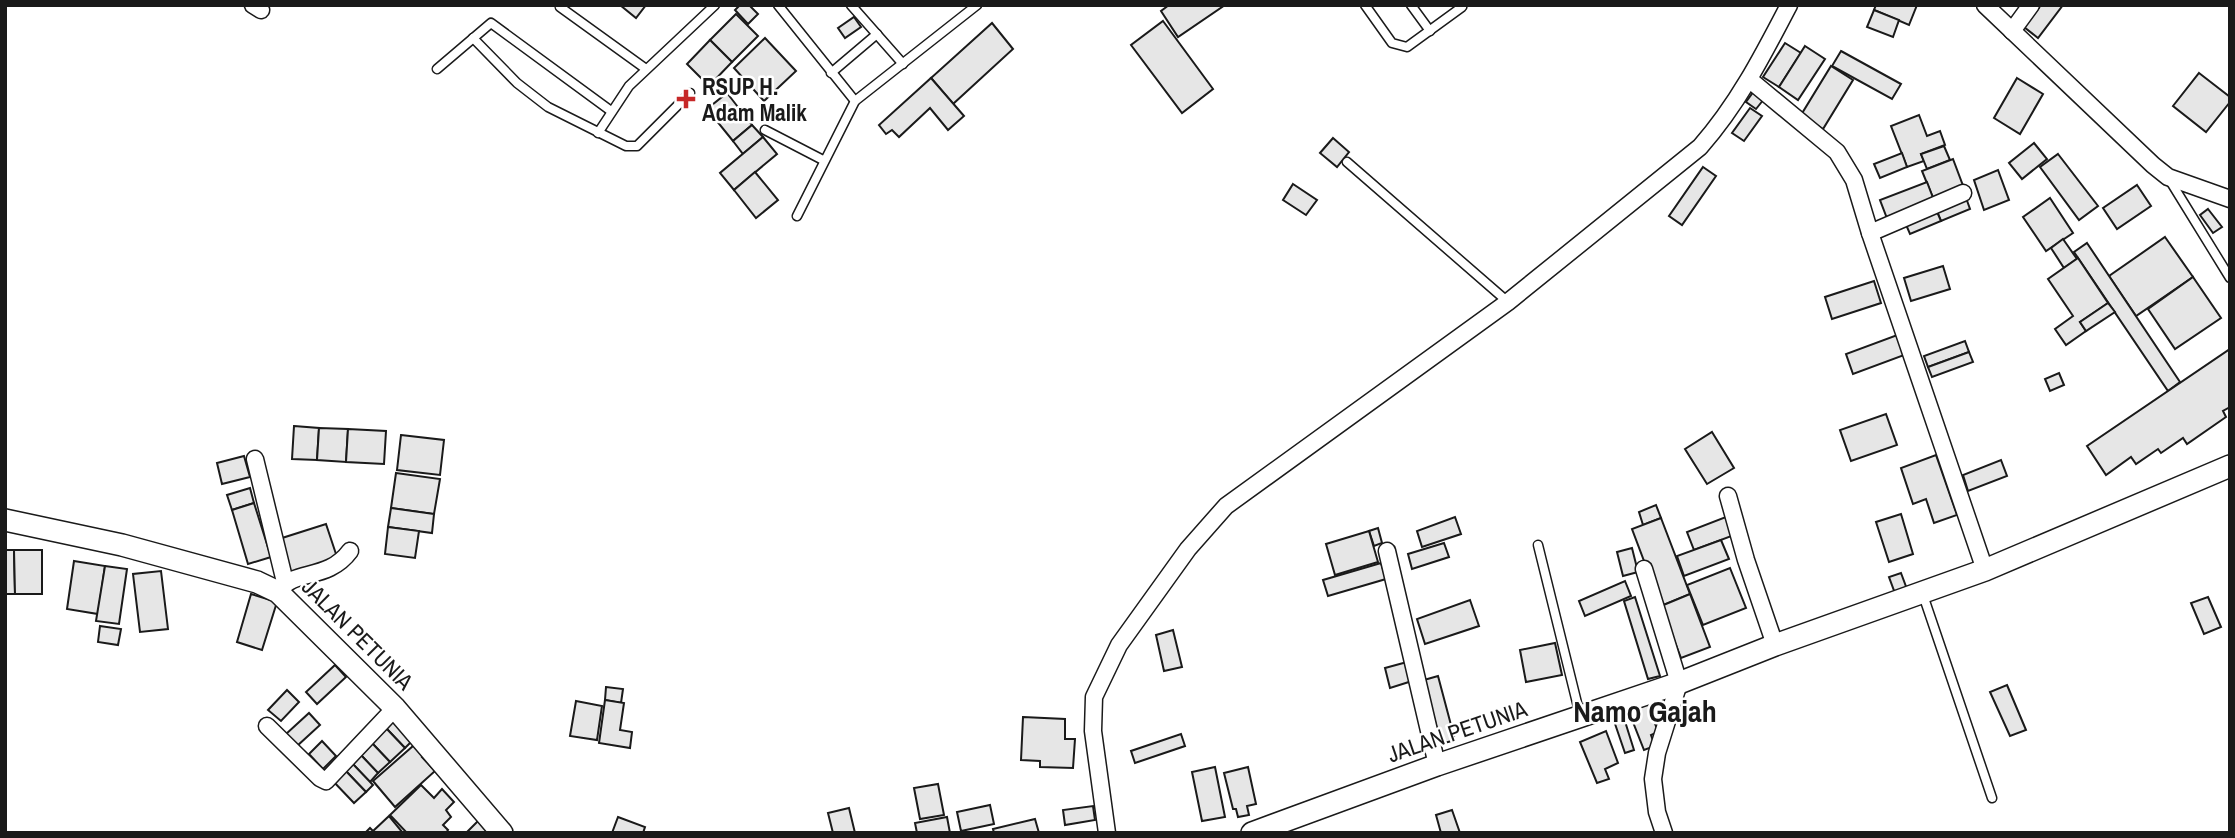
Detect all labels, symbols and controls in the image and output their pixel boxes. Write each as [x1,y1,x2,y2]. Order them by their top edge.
place label: RSUP H. Adam Malik [702,71,807,128]
marker: RSUP H. Adam Malik [676,89,696,109]
street label: JALAN PETUNIA [296,572,421,697]
district label: Namo Gajah [1573,691,1717,731]
street label: JALAN PETUNIA [1383,692,1531,769]

